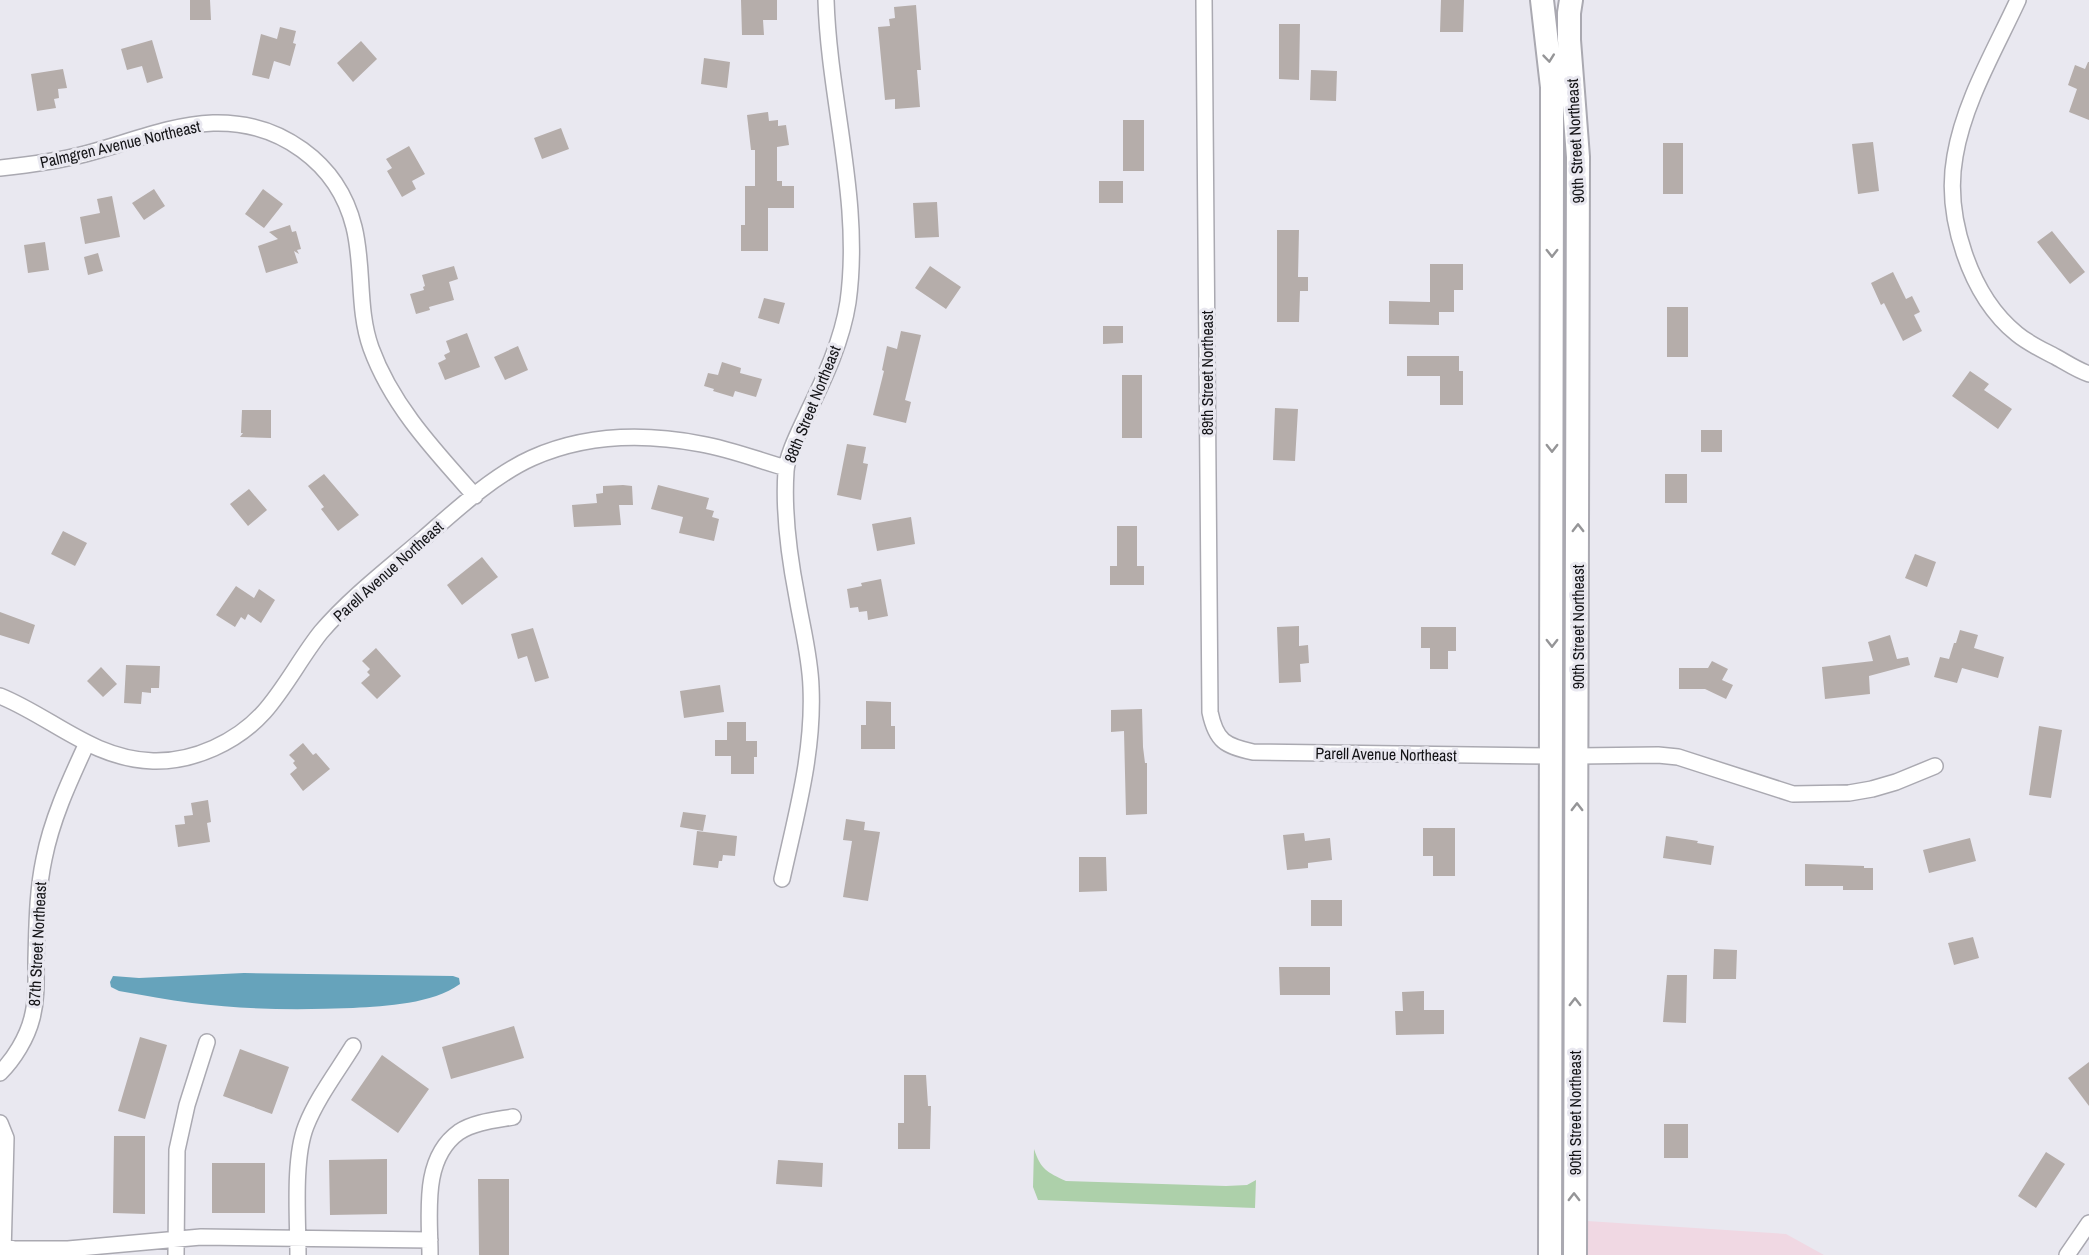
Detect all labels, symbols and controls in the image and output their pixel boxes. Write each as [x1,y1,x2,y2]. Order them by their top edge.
one-way arrow [1542,54,1555,63]
street label: 90th Street Northeast [1561,78,1589,204]
street label: Palmgren Avenue Northeast [38,115,203,173]
one-way arrow [1546,248,1558,257]
street label: 89th Street Northeast [1196,310,1218,435]
street label: 88th Street Northeast [778,342,846,466]
one-way arrow [1546,443,1558,452]
street label: Parell Avenue Northeast [328,515,448,626]
one-way arrow [1572,523,1584,532]
street label: 90th Street Northeast [1567,564,1589,689]
one-way arrow [1546,638,1558,647]
street label: Parell Avenue Northeast [1315,742,1457,766]
one-way arrow [1571,802,1583,811]
street label: 87th Street Northeast [23,881,51,1007]
one-way arrow [1569,997,1582,1006]
street label: 90th Street Northeast [1564,1050,1586,1175]
one-way arrow [1568,1192,1580,1201]

